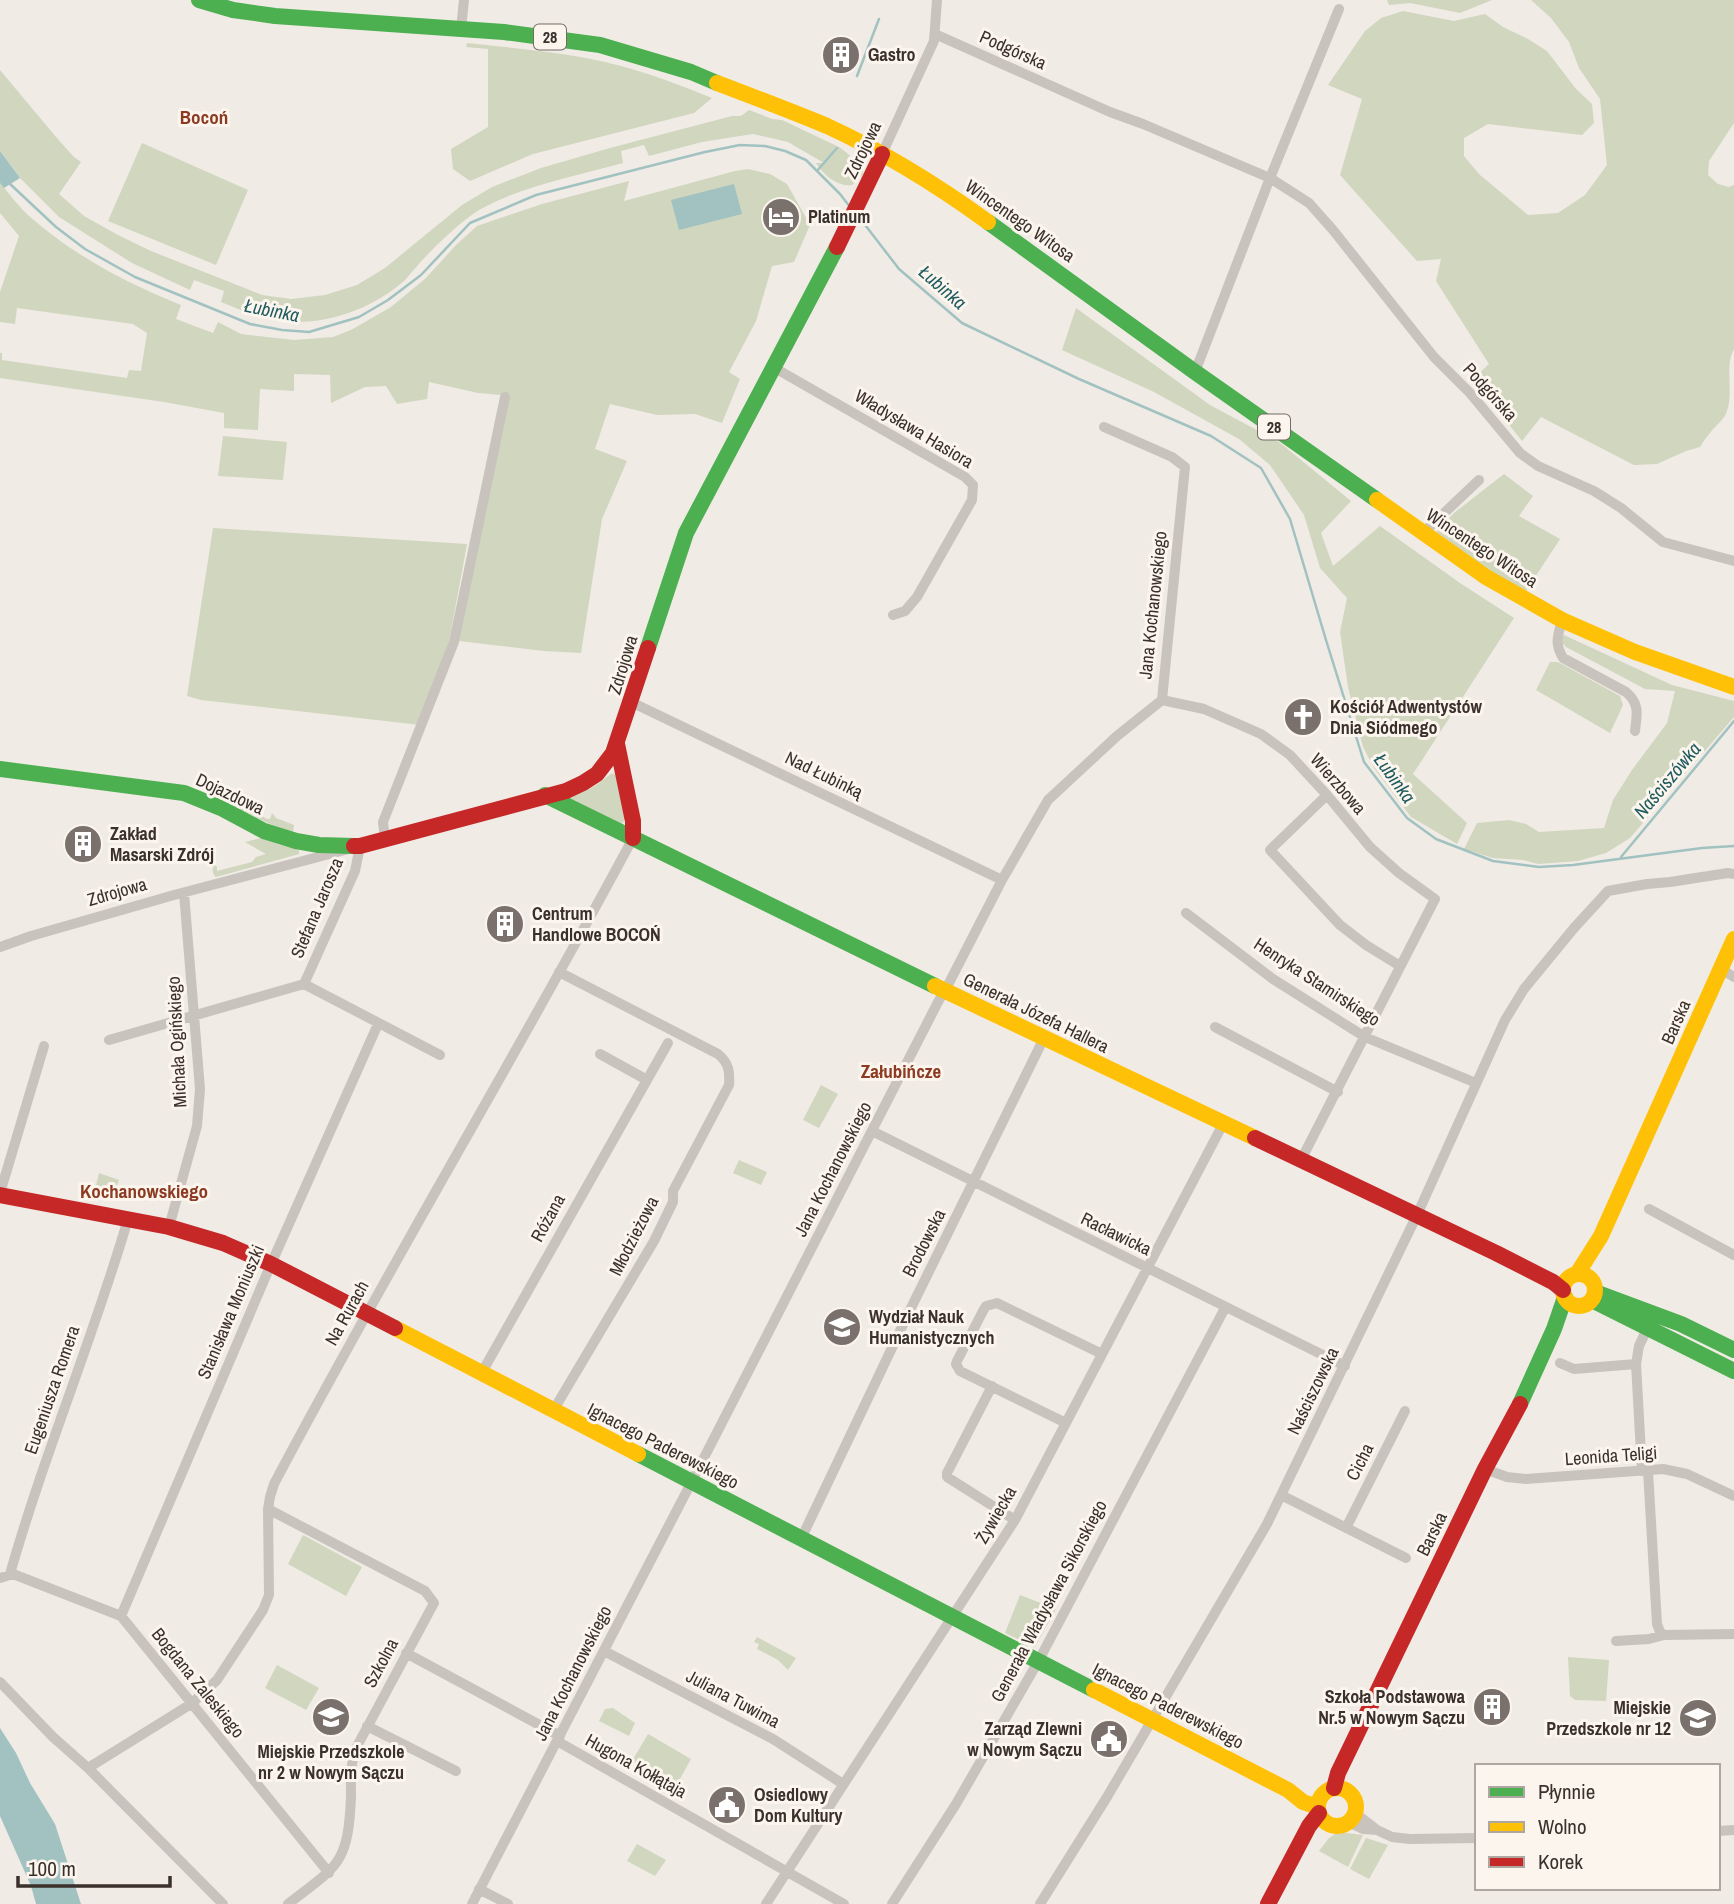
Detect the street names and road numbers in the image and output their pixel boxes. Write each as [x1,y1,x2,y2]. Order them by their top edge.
road number: 28 [534,24,566,50]
street label: Podgórska [976,24,1051,75]
street label: Zdrojowa [838,117,887,183]
street label: Wincentego Witosa [960,173,1080,268]
street label: Podgórska [1457,357,1523,426]
street label: Władysława Hasiora [850,383,978,474]
road number: 28 [1258,414,1290,440]
street label: Wincentego Witosa [1421,502,1543,593]
street label: Jana Kochanowskiego [1132,530,1173,680]
street label: Zdrojowa [602,632,643,698]
street label: Nad Łubinką [781,745,868,804]
street label: Wierzbowa [1305,748,1372,820]
street label: Dojazdowa [192,767,269,820]
street label: Stefana Jarosza [284,854,349,962]
street label: Zdrojowa [84,871,149,912]
street label: Henryka Stamirskiego [1249,931,1385,1032]
street label: Generała Józefa Hallera [959,966,1113,1059]
street label: Michała Ogińskiego [161,976,192,1108]
street label: Barska [1655,996,1696,1048]
street label: Jana Kochanowskiego [788,1097,877,1241]
street label: Różana [524,1189,571,1246]
street label: Młodzieżowa [603,1192,664,1280]
street label: Brodowska [896,1205,951,1281]
street label: Racławicka [1077,1206,1156,1261]
street label: Stanisława Moniuszki [191,1241,270,1383]
street label: Na Rurach [319,1276,375,1350]
street label: Eugeniusza Romera [18,1322,85,1458]
street label: Naściszowska [1281,1343,1344,1439]
street label: Ignacego Paderewskiego [583,1397,743,1495]
street label: Cicha [1340,1439,1379,1485]
street label: Leonida Teligi [1564,1440,1658,1471]
street label: Żywiecka [969,1482,1022,1548]
street label: Generała Władysława Sikorskiego [985,1495,1113,1706]
street label: Barska [1410,1508,1453,1560]
street label: Jana Kochanowskiego [528,1601,617,1745]
street label: Bogdana Zaleskiego [146,1622,251,1743]
street label: Szkolna [357,1634,404,1692]
street label: Ignacego Paderewskiego [1088,1657,1248,1755]
street label: Juliana Tuwima [682,1663,784,1734]
street label: Hugona Kołłątaja [581,1727,691,1804]

